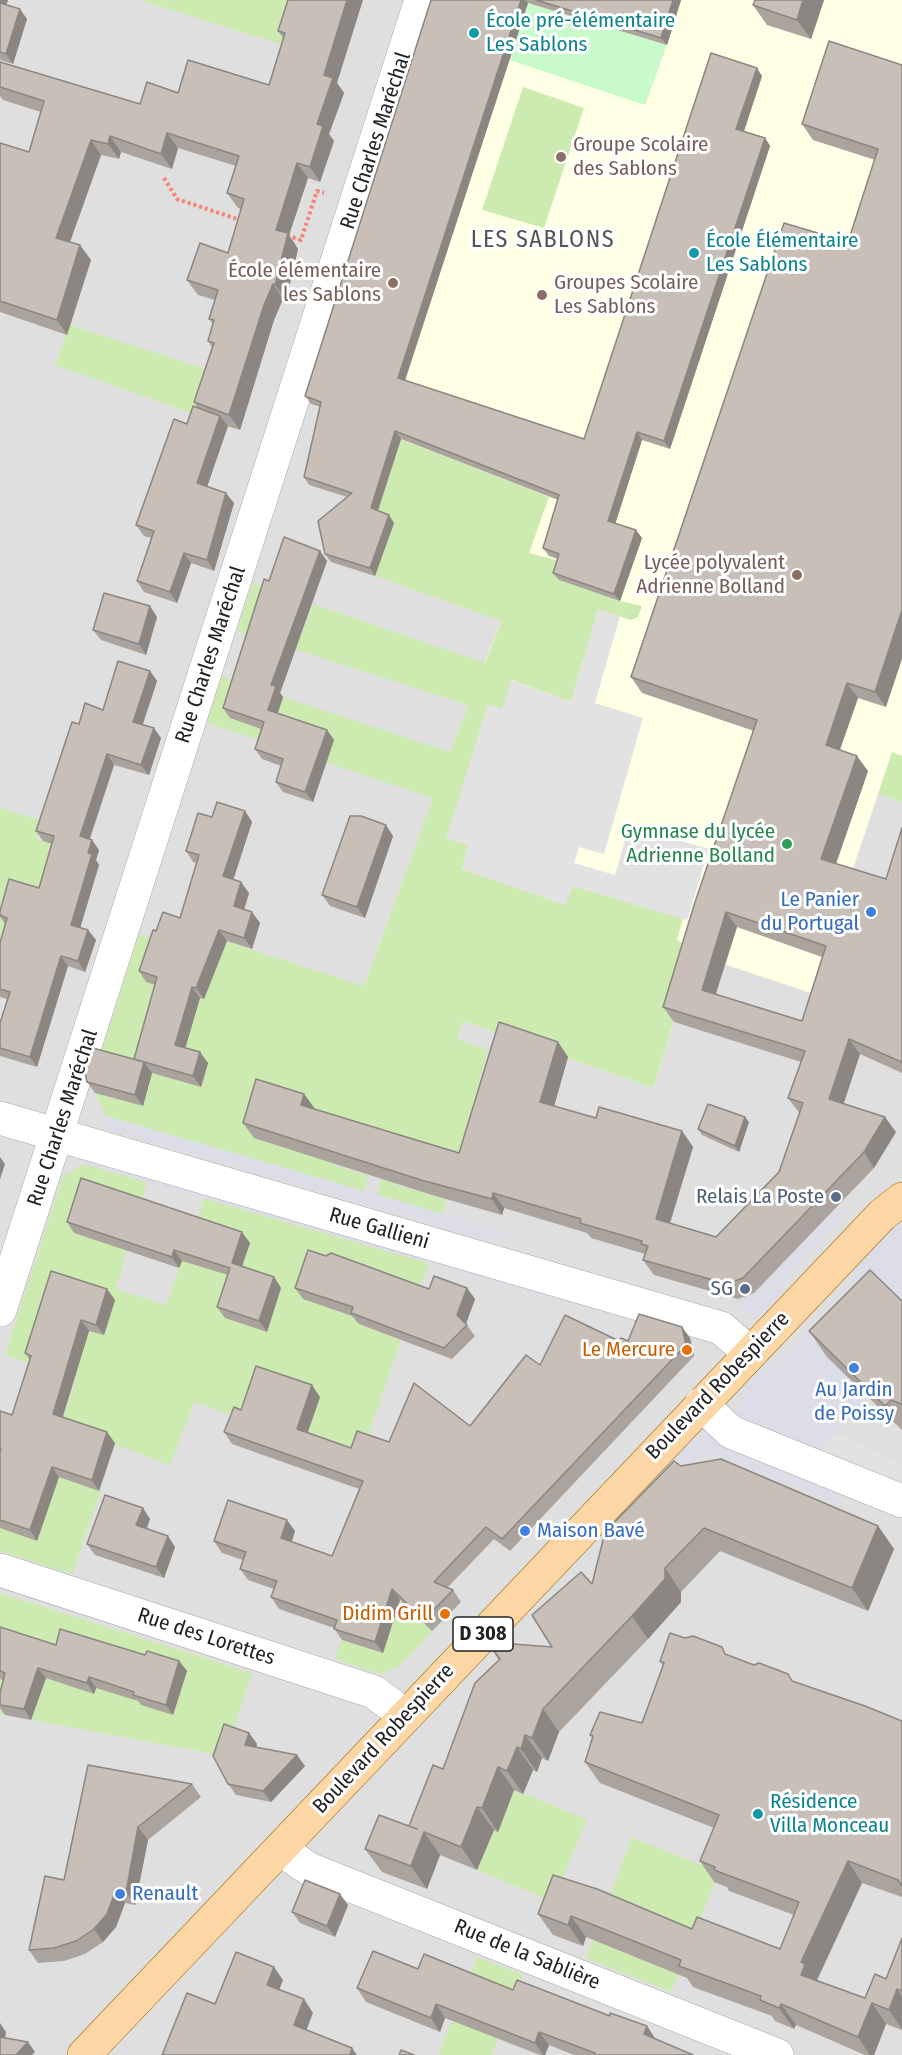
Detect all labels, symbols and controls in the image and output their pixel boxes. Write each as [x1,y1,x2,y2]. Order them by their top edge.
place label: École pré-élémentaire Les Sablons [486,8,675,58]
marker: École pré-élémentaire Les Sablons [467,26,481,40]
street label: Rue Charles Maréchal [335,49,417,233]
place label: Groupe Scolaire des Sablons [573,132,708,182]
marker: Groupe Scolaire des Sablons [554,150,568,164]
district label: LES SABLONS [471,226,615,254]
place label: École Élémentaire Les Sablons [706,228,858,278]
marker: École Élémentaire Les Sablons [687,246,701,260]
place label: École élémentaire les Sablons [228,258,381,308]
place label: Groupes Scolaire Les Sablons [554,270,698,320]
marker: École élémentaire les Sablons [386,276,400,290]
marker: Groupes Scolaire Les Sablons [535,288,549,302]
place label: Lycée polyvalent Adrienne Bolland [636,550,785,600]
street label: Rue Charles Maréchal [170,563,252,747]
marker: Lycée polyvalent Adrienne Bolland [790,568,804,582]
place label: Gymnase du lycée Adrienne Bolland [621,819,775,869]
marker: Gymnase du lycée Adrienne Bolland [780,837,794,851]
place label: Le Panier du Portugal [760,887,859,937]
marker: Le Panier du Portugal [864,905,878,919]
street label: Rue Charles Maréchal [22,1026,104,1210]
place label: Relais La Poste [696,1184,824,1210]
marker: Relais La Poste [829,1190,843,1204]
street label: Rue Gallieni [326,1203,432,1255]
place label: SG [711,1276,733,1302]
marker: SG [738,1282,752,1296]
street label: Boulevard Robespierre [641,1307,795,1465]
place label: Le Mercure [582,1337,675,1363]
marker: Le Mercure [680,1343,694,1357]
marker: Au Jardin de Poissy [847,1361,861,1375]
place label: Au Jardin de Poissy [814,1377,894,1427]
place label: Maison Bavé [537,1518,645,1544]
marker: Maison Bavé [518,1524,532,1538]
place label: Didim Grill [342,1601,433,1627]
street label: Rue des Lorettes [134,1603,278,1671]
marker: Didim Grill [438,1607,452,1621]
road number: D 308 [453,1617,513,1651]
street label: Boulevard Robespierre [308,1659,460,1819]
place label: Résidence Villa Monceau [770,1789,889,1839]
marker: Résidence Villa Monceau [751,1807,765,1821]
place label: Renault [132,1881,198,1907]
marker: Renault [113,1887,127,1901]
street label: Rue de la Sablière [450,1914,604,1996]

